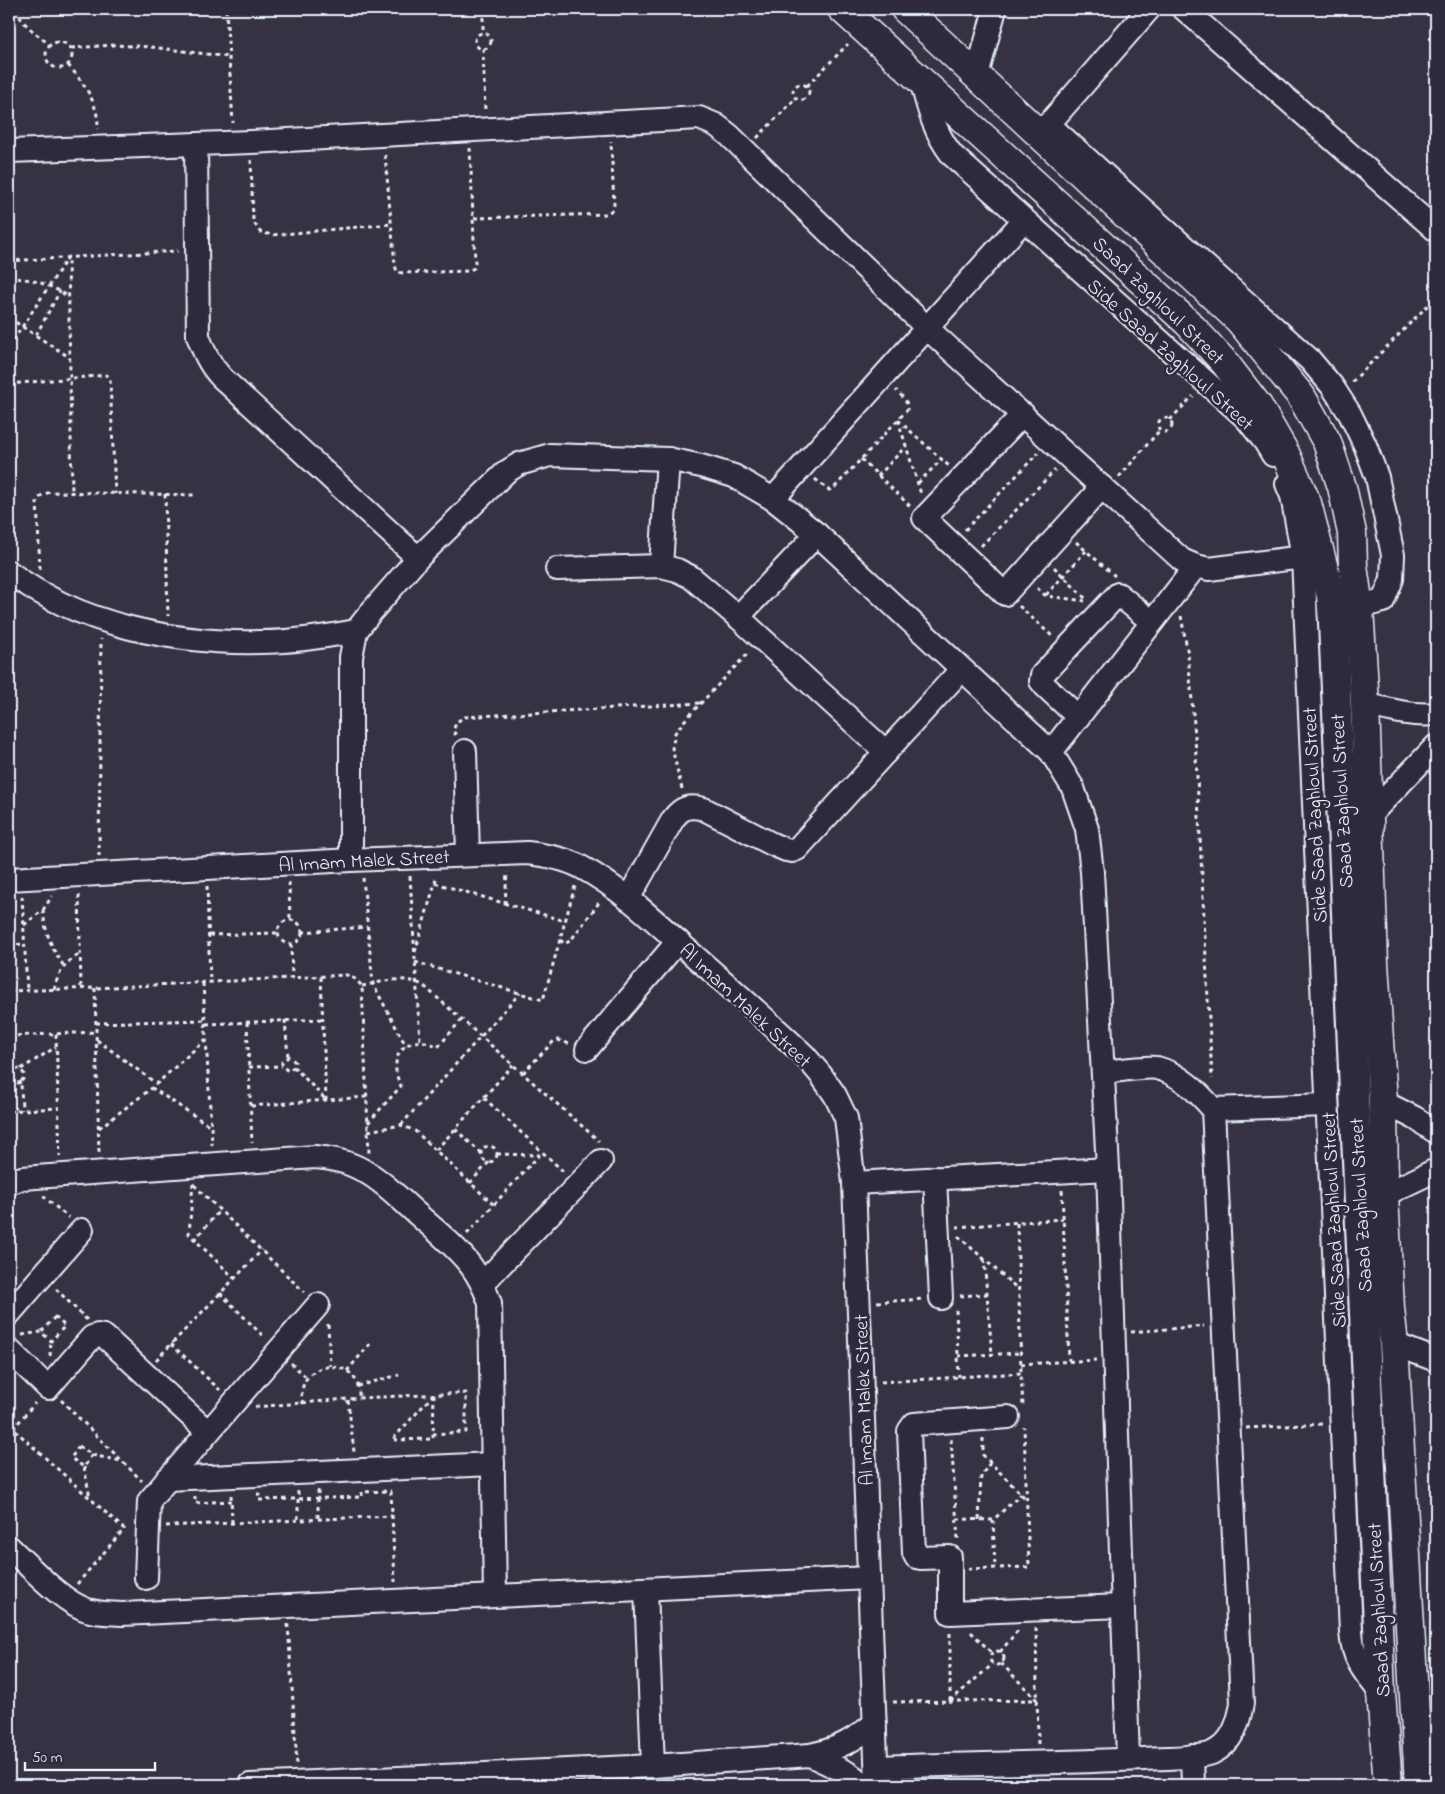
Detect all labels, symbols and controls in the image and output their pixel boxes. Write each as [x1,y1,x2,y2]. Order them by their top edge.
street label: Saad Zaghloul Street [1084,231,1230,374]
street label: Side Saad Zaghloul Street [1079,273,1260,440]
street label: Side Saad Zaghloul Street [1296,706,1338,924]
street label: Saad Zaghloul Street [1324,713,1364,889]
street label: Al Imam Malek Street [278,844,451,881]
street label: Al Imam Malek Street [672,938,817,1076]
street label: Side Saad Zaghloul Street [1315,1111,1357,1329]
street label: Saad Zaghloul Street [1343,1117,1383,1293]
street label: Al Imam Malek Street [848,1313,883,1486]
street label: Saad Zaghloul Street [1361,1522,1401,1698]
scale bar [25,1739,155,1771]
text: 50 m [32,1747,63,1769]

